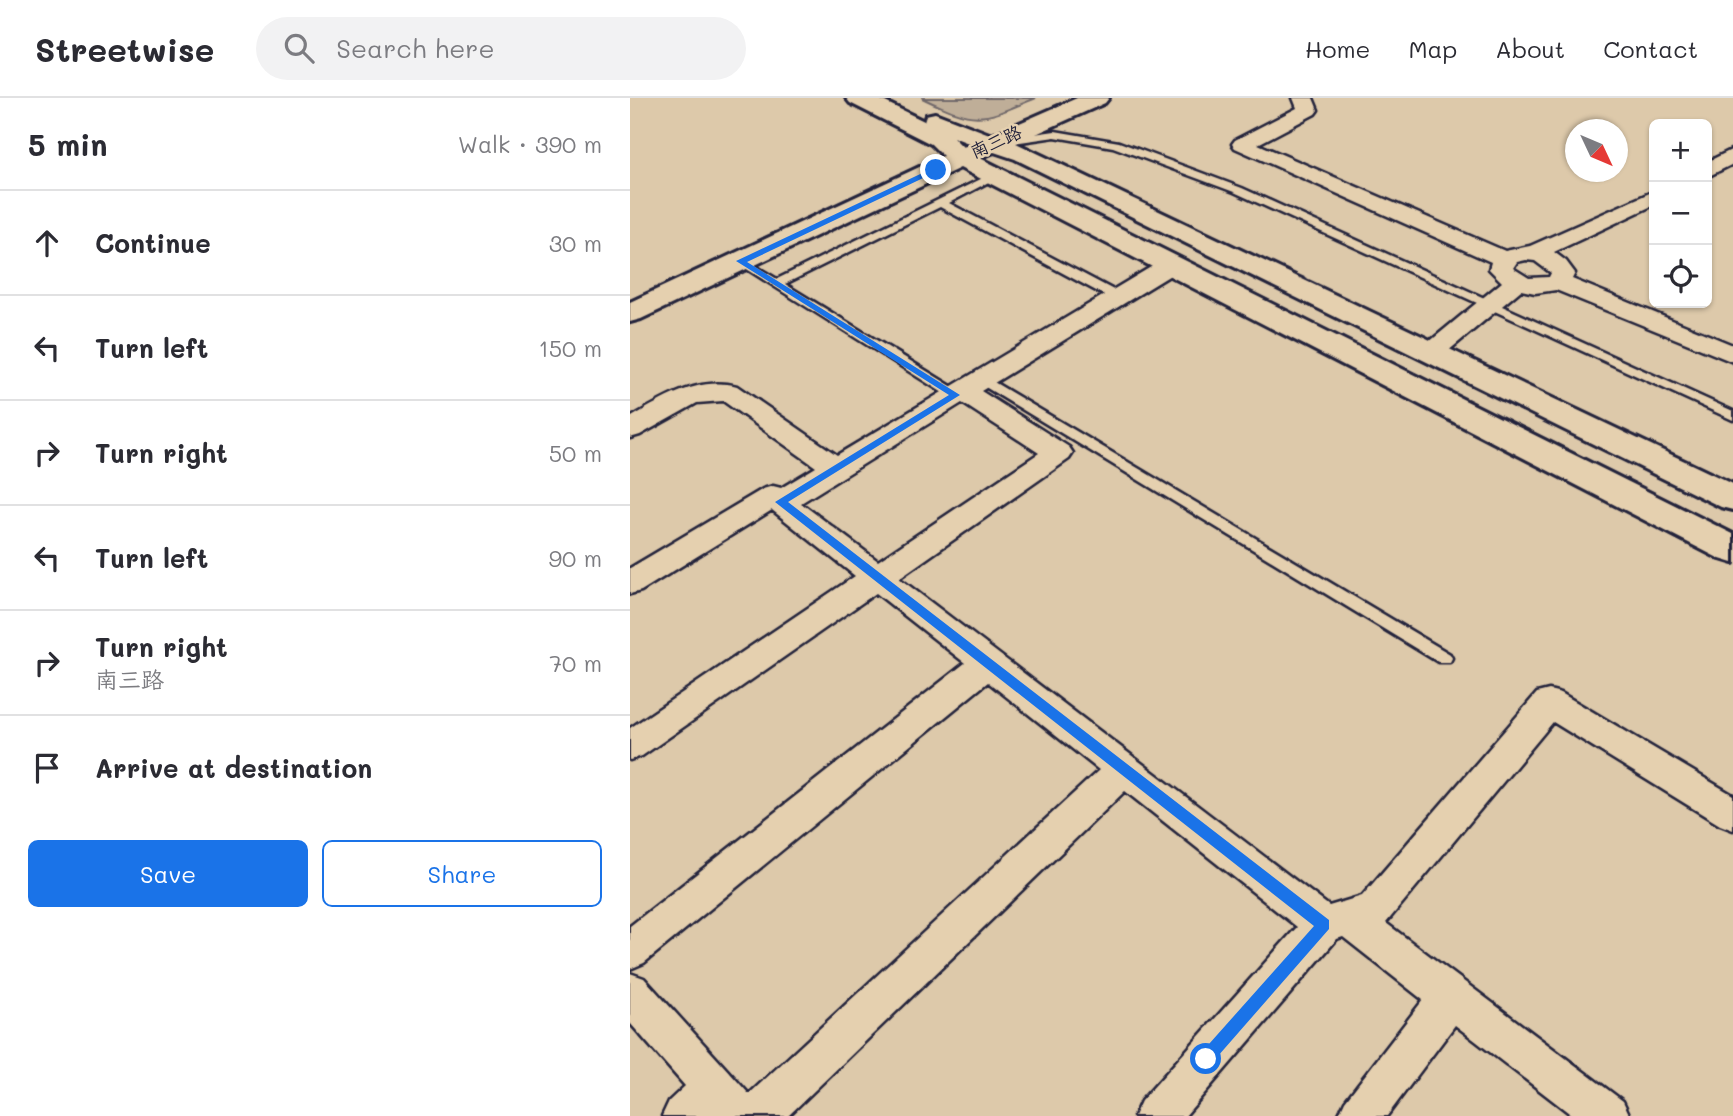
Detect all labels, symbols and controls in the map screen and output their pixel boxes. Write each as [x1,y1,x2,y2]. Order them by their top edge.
search box [256,17,746,80]
text: Streetwise [35,27,214,70]
icon: search [280,29,318,67]
text: Search here [336,31,495,65]
text: Home [1305,33,1370,64]
text: Map [1408,33,1457,64]
text: About [1495,33,1565,64]
text: Contact [1603,33,1698,64]
street label: 南三路 [966,119,1025,163]
north arrow [1565,119,1628,182]
map controls [1649,119,1712,308]
button: + [1649,119,1712,182]
text: 5 min [28,124,108,164]
text: Walk · 390 m [458,129,602,159]
route end [920,154,951,185]
button: − [1649,182,1712,245]
icon: ahead [28,224,66,262]
text: Continue [95,226,211,260]
text: 30 m [549,228,602,258]
button: locate [1649,245,1712,308]
icon: left [28,329,66,367]
text: Turn left [95,331,208,365]
text: 150 m [538,333,602,363]
icon: right [28,434,66,472]
text: Turn right [95,436,228,470]
text: 50 m [549,438,602,468]
icon: left [28,539,66,577]
text: Turn left [95,541,208,575]
text: 90 m [549,543,602,573]
text: Turn right [95,630,228,664]
icon: right [28,644,66,682]
text: 70 m [549,648,602,678]
text: 南三路 [95,664,164,694]
icon: arrive [28,749,66,787]
text: Arrive at destination [95,751,372,785]
button: Save [28,840,308,907]
button: Share [322,840,602,907]
route start [1190,1043,1221,1074]

